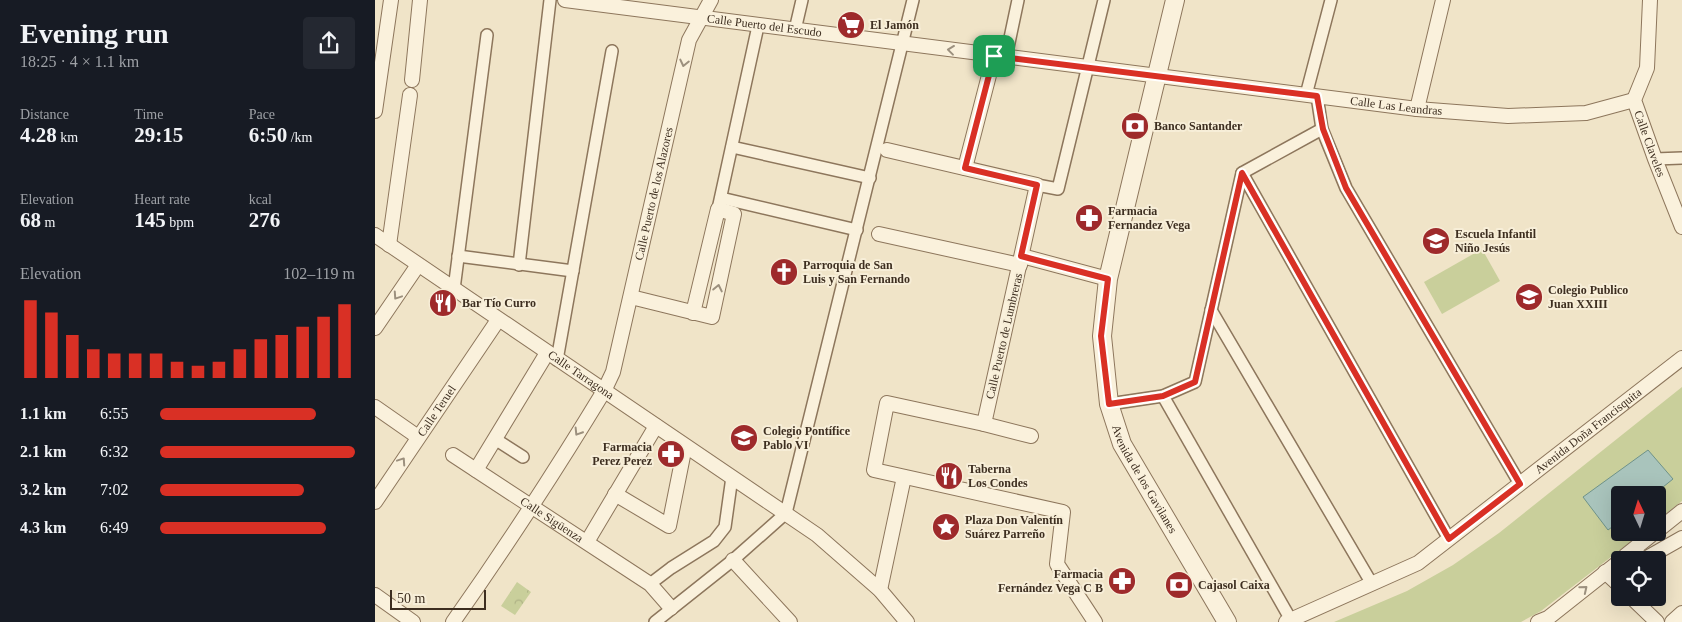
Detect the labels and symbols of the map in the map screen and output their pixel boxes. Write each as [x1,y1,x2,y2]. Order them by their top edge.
supermarket icon: El Jamón [836,10,866,40]
street label: Calle Puerto del Escudo [706,11,823,40]
place label: El Jamón [870,18,919,32]
pin [973,35,1015,77]
one-way arrow [947,45,955,56]
one-way arrow [679,59,690,68]
street label: Calle Las Leandras [1349,94,1443,118]
street label: Calle Claveles [1631,109,1669,179]
bank icon: Banco Santander [1120,111,1150,141]
place label: Banco Santander [1154,119,1243,133]
street label: Calle Puerto de los Alazores [632,125,676,262]
pharmacy icon: Farmacia Fernandez Vega [1074,203,1104,233]
place label: Farmacia Fernandez Vega [1108,204,1190,232]
school or university icon: Escuela Infantil Niño Jesús [1421,226,1451,256]
place label: Escuela Infantil Niño Jesús [1455,227,1537,255]
church icon: Parroquia de San Luis y San Fernando [769,257,799,287]
place label: Parroquia de San Luis y San Fernando [803,258,910,286]
street label: Calle Puerto de Lumbreras [983,271,1025,400]
school or university icon: Colegio Publico Juan XXIII [1514,282,1544,312]
place label: Colegio Publico Juan XXIII [1548,283,1628,311]
one-way arrow [712,284,723,293]
restaurant icon: Bar Tío Curro [428,288,458,318]
one-way arrow [394,291,403,300]
place label: Bar Tío Curro [462,296,536,310]
street label: Calle Tarragona [545,348,617,403]
street label: Calle Teruel [414,382,459,439]
street label: Avenida Doña Francisquita [1532,385,1645,477]
school or university icon: Colegio Pontífice Pablo VI [729,423,759,453]
street label: Avenida de los Gavilanes [1109,423,1180,536]
place label: Colegio Pontífice Pablo VI [763,424,851,452]
one-way arrow [575,427,584,436]
pharmacy icon: Farmacia Perez Perez [656,439,686,469]
place label: Farmacia Perez Perez [592,440,653,468]
one-way arrow [396,458,405,467]
restaurant icon: Taberna Los Condes [934,461,964,491]
place label: Taberna Los Condes [968,462,1028,490]
north arrow [1611,486,1666,541]
street label: Calle Sigüenza [518,494,586,546]
place icon: Plaza Don Valentín Suárez Parreño [931,512,961,542]
place label: Plaza Don Valentín Suárez Parreño [965,513,1063,541]
pharmacy icon: Farmacia Fernández Vega C B [1107,566,1137,596]
place label: Farmacia Fernández Vega C B [998,567,1103,595]
bank icon: Cajasol Caixa [1164,570,1194,600]
place label: Cajasol Caixa [1198,578,1270,592]
scale bar [390,587,486,610]
one-way arrow [1578,587,1587,595]

